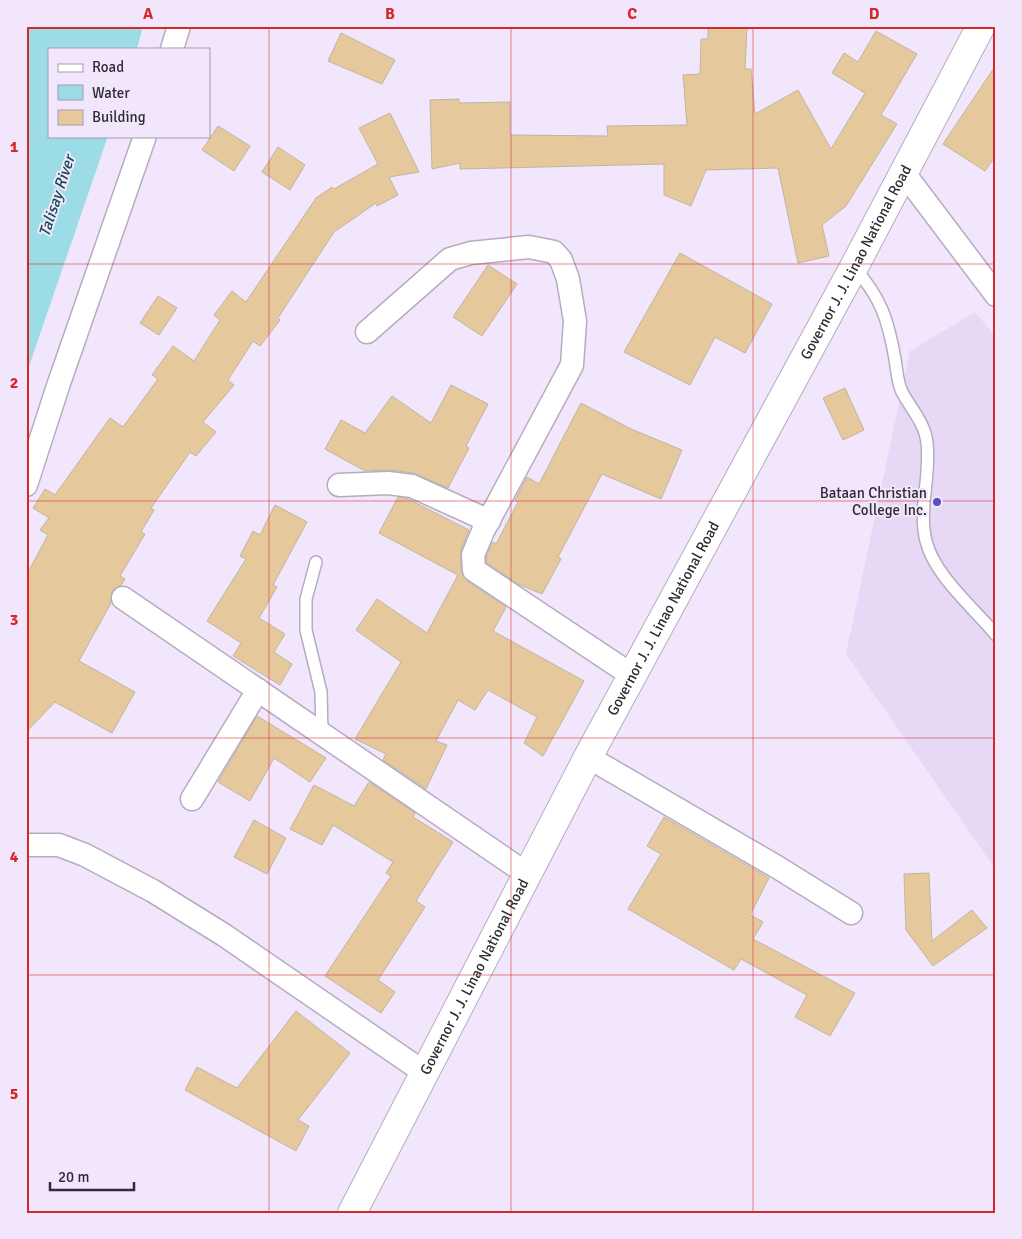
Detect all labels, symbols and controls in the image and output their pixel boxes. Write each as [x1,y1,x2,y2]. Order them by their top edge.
text: A [143,4,154,24]
text: B [385,4,395,24]
text: C [627,4,637,24]
text: D [869,4,880,24]
legend [48,48,210,138]
text: Road [92,58,124,76]
text: Water [92,84,130,102]
text: Building [92,108,146,126]
text: 1 [10,137,19,157]
water label: Talisay River [34,151,80,239]
street label: Governor J. J. Linao National Road [796,162,915,363]
text: 2 [10,373,18,393]
place label: Bataan Christian College Inc. [820,484,927,519]
marker: Bataan Christian College Inc. [931,496,943,508]
street label: Governor J. J. Linao National Road [603,518,723,719]
text: 3 [10,610,18,630]
text: 4 [10,847,19,867]
street label: Governor J. J. Linao National Road [416,876,532,1078]
text: 5 [10,1084,18,1104]
scale bar [50,1159,134,1191]
text: 20 m [58,1168,89,1186]

